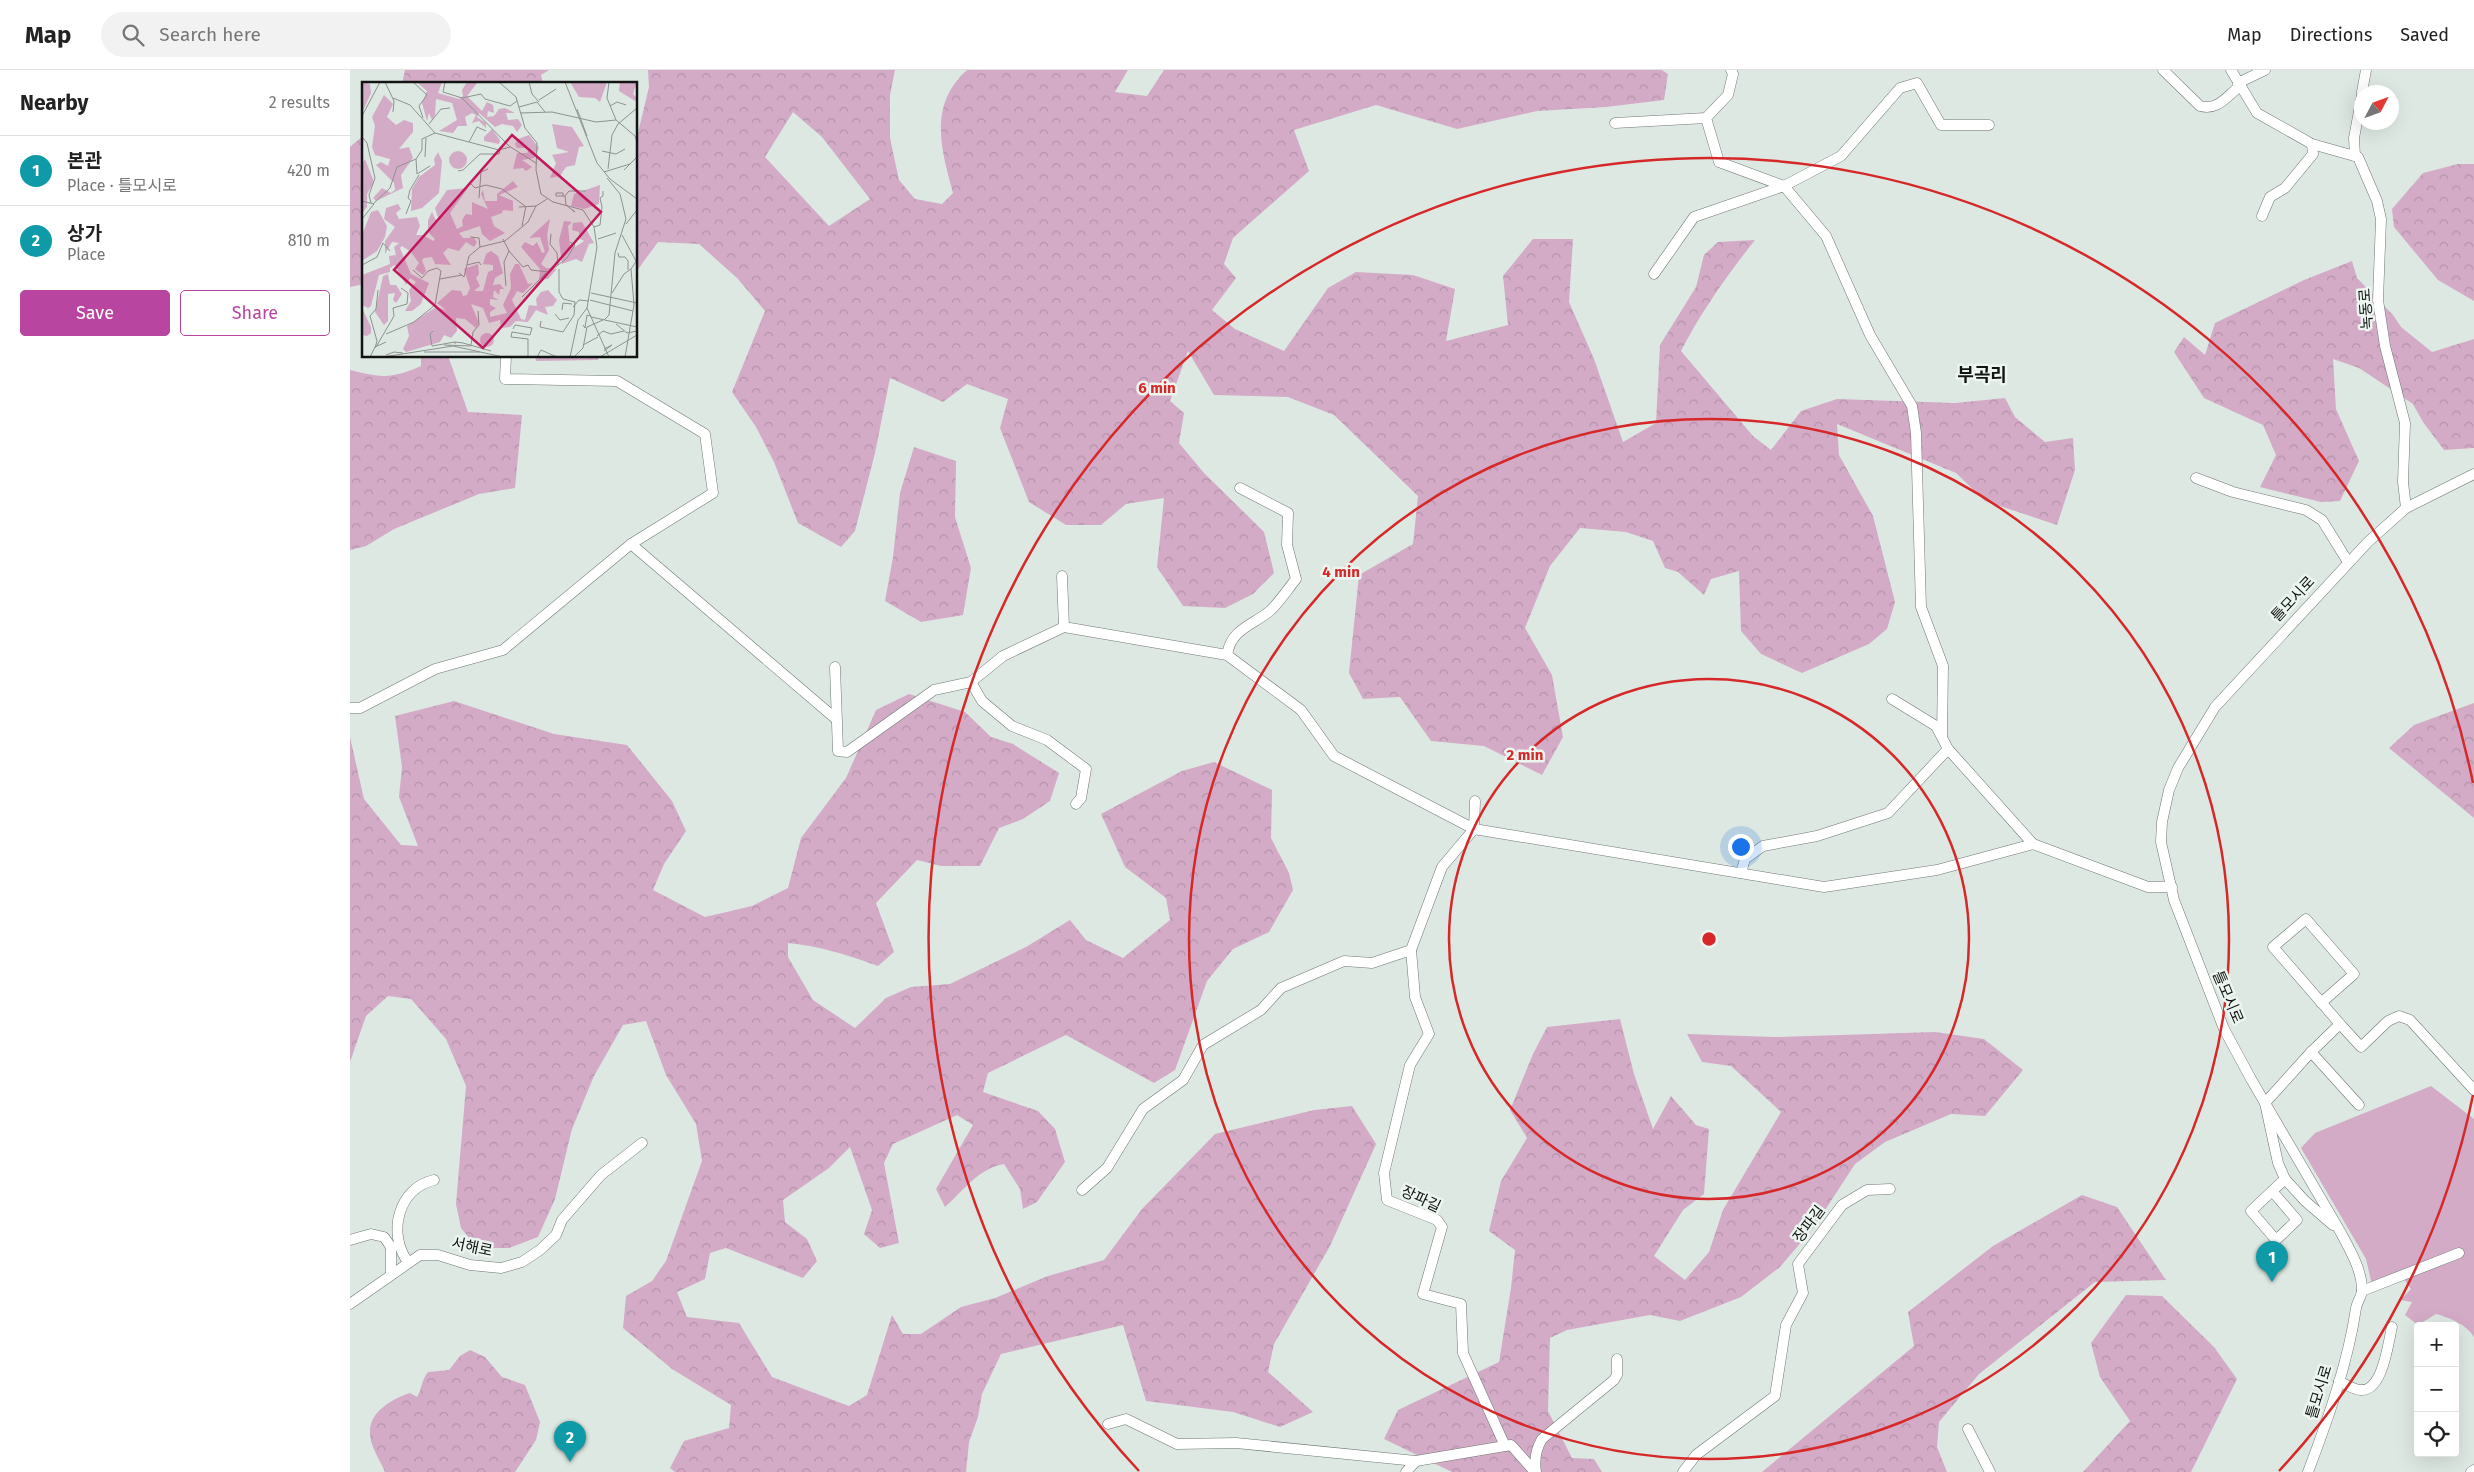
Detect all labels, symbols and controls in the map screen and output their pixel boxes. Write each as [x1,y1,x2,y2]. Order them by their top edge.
search box [101,12,451,57]
text: Map [25,21,71,49]
icon: search [119,21,147,49]
text: Search here [159,23,261,46]
text: Map [2227,24,2262,46]
text: Directions [2290,24,2372,46]
text: Saved [2400,24,2449,46]
inset map [362,82,638,358]
north arrow [2354,85,2399,130]
text: Nearby [20,90,88,116]
text: 2 results [269,93,330,112]
text: 본관 [67,149,102,172]
text: 1 [32,161,40,180]
text: 420 m [287,161,330,180]
text: Place · 틀모시로 [67,176,177,195]
text: 상가 [67,222,102,245]
text: 2 [32,231,40,250]
text: 810 m [288,231,330,250]
text: Place [67,245,106,264]
street label: 녹동로 [2356,288,2376,330]
button: Save [20,290,170,336]
button: Share [180,290,330,336]
district label: 부곡리 [1957,364,2007,386]
text: 6 min [1138,379,1176,397]
text: 4 min [1322,563,1360,581]
street label: 틀모시로 [2268,573,2318,625]
text: 2 min [1507,746,1543,764]
your location [1728,834,1754,860]
centre of rings [1700,930,1718,948]
street label: 틀모시로 [2209,968,2247,1026]
street label: 장파길 [1398,1182,1444,1216]
street label: 장파길 [1789,1202,1829,1246]
street label: 서해로 [450,1234,494,1260]
pin: 1 [2256,1241,2288,1282]
map controls [2414,1322,2459,1457]
button: + [2414,1322,2459,1367]
street label: 틀모시로 [2302,1363,2336,1421]
button: − [2414,1367,2459,1412]
button: locate [2414,1412,2459,1457]
pin: 2 [554,1421,586,1462]

